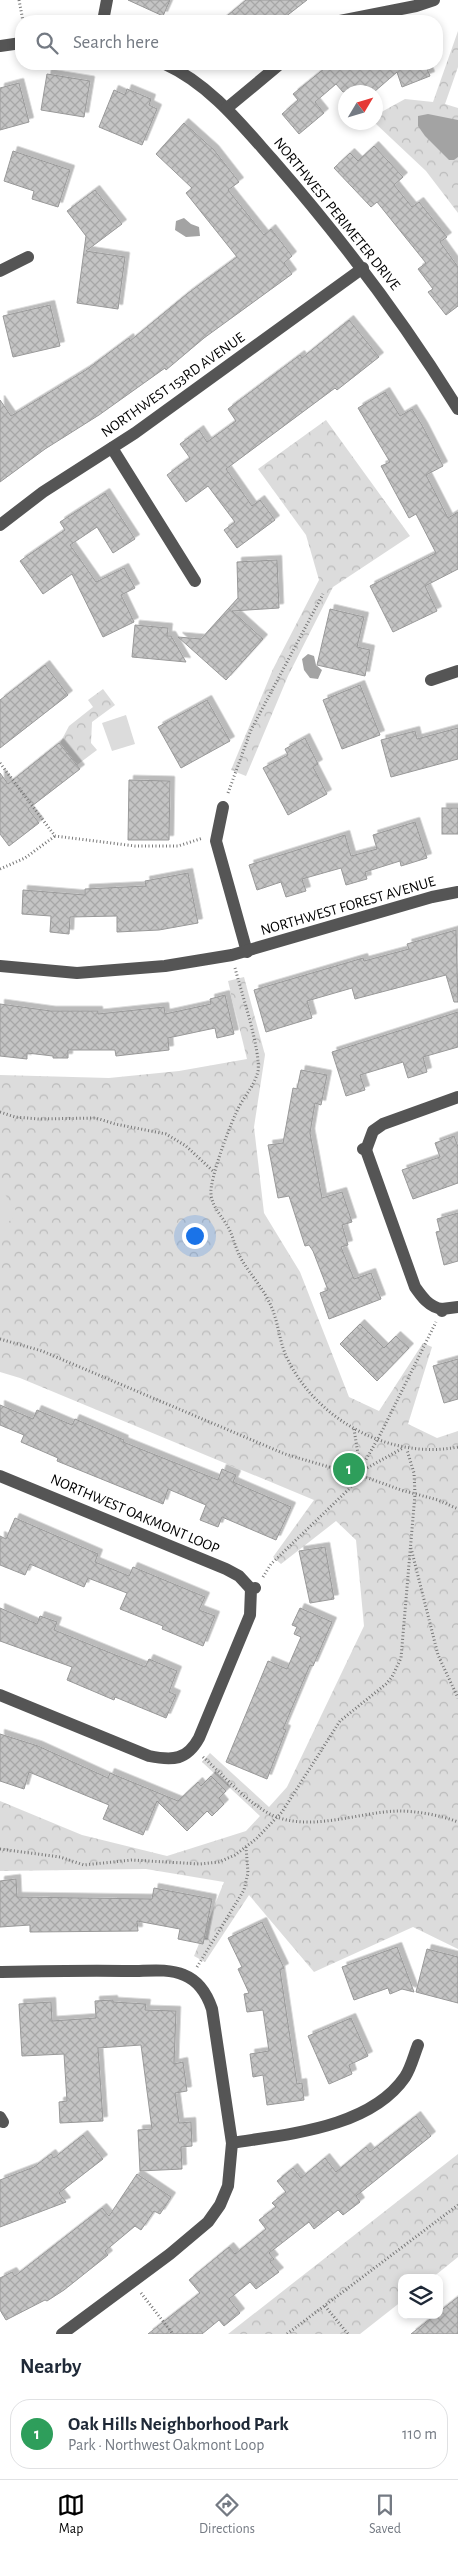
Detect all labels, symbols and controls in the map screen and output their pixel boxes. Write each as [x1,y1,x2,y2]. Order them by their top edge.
search box [15,15,443,70]
icon: search [33,29,61,57]
text: Search here [73,33,159,52]
north arrow [338,85,383,130]
street label: NORTHWEST PERIMETER DRIVE [271,135,403,293]
street label: NORTHWEST 153RD AVENUE [99,330,247,440]
street label: NORTHWEST FOREST AVENUE [259,874,437,938]
your location [182,1223,208,1249]
pin: 1 [333,1450,365,1488]
street label: NORTHWEST OAKMONT LOOP [48,1472,222,1557]
map controls [398,2274,443,2319]
button: layers [398,2274,443,2319]
text: Nearby [20,2356,81,2377]
text: Oak Hills Neighborhood Park [68,2415,289,2434]
text: 1 [34,2426,40,2442]
text: 110 m [402,2426,437,2442]
text: Park · Northwest Oakmont Loop [68,2437,264,2453]
tab: Map [57,2491,85,2538]
tab: Directions [199,2491,255,2538]
tab: Saved [369,2491,401,2538]

